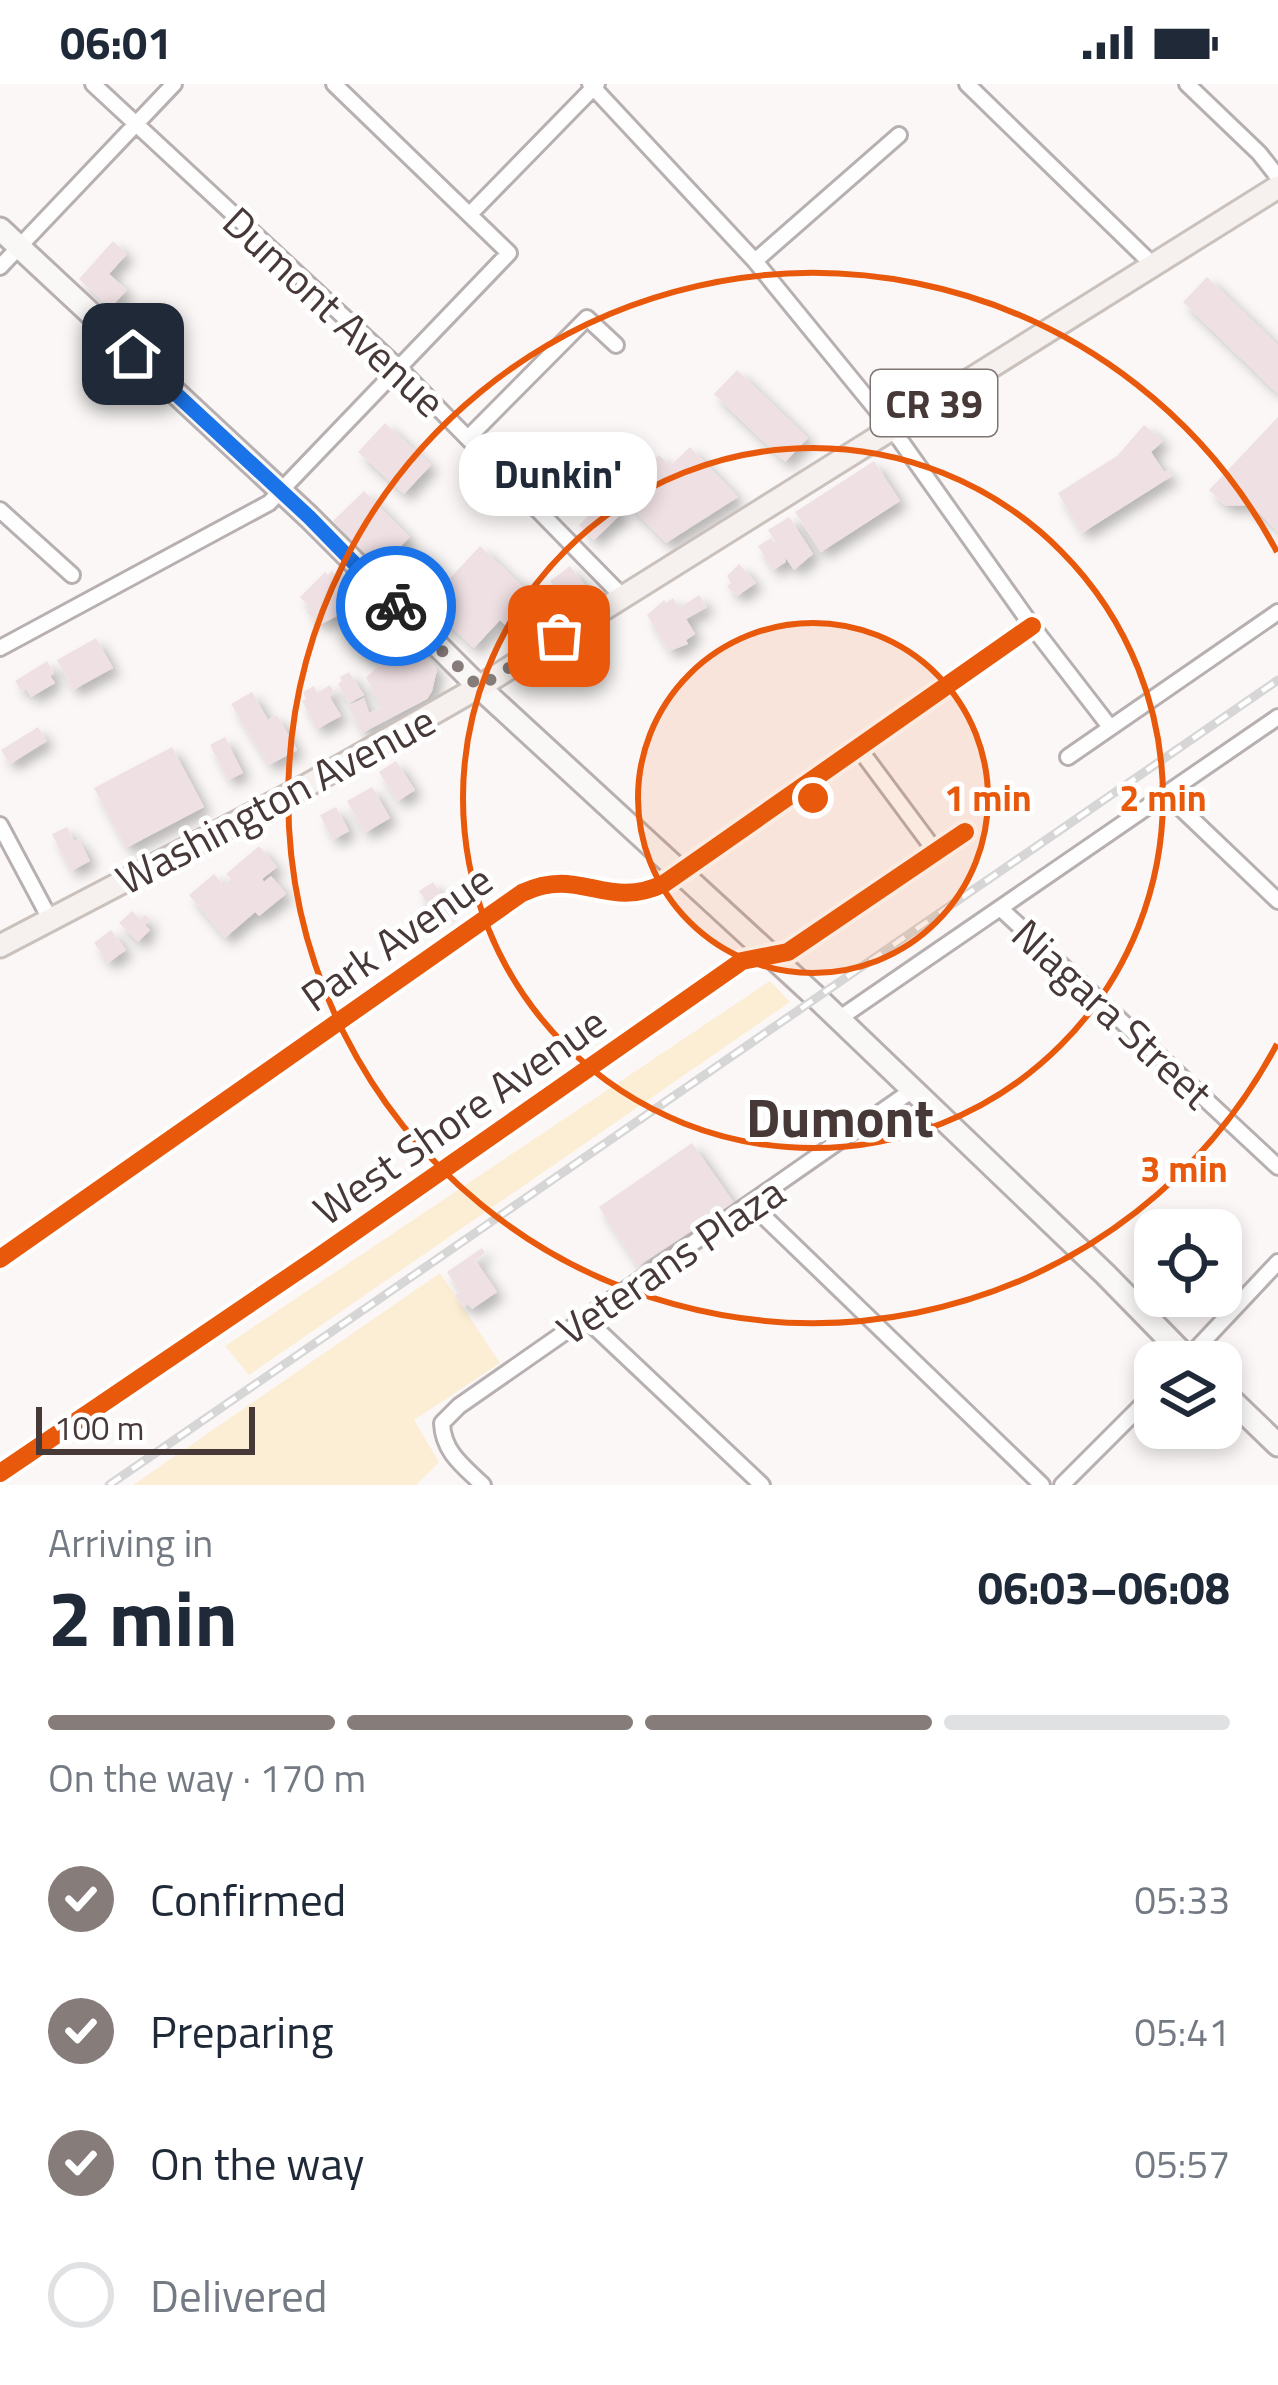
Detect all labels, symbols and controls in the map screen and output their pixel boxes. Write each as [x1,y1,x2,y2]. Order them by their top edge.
text: 06:01 [60,8,172,76]
street label: Dumont Avenue [209,191,461,431]
pin [82,303,184,405]
icon: home [100,321,166,387]
road number: CR 39 [871,370,997,436]
callout: Dunkin' [460,432,658,516]
text: Dunkin' [494,444,622,503]
courier [336,546,456,666]
icon: bike [363,573,429,639]
pin [508,585,610,687]
icon: bag [526,603,592,669]
street label: Washington Avenue [104,688,446,910]
text: 1 min [944,770,1032,825]
text: 2 min [1119,770,1207,825]
centre of rings [792,777,834,819]
street label: Park Avenue [287,847,505,1027]
street label: Niagara Street [998,903,1228,1123]
street label: West Shore Avenue [300,990,618,1240]
district label: Dumont [746,1076,934,1158]
text: 3 min [1140,1141,1228,1196]
street label: Veterans Plaza [543,1160,797,1360]
map controls [1134,1209,1242,1449]
button: locate [1134,1209,1242,1317]
button: layers [1134,1341,1242,1449]
scale bar [36,1401,255,1454]
text: 100 m [54,1403,144,1453]
text: Arriving in [48,1513,213,1572]
text: 06:03–06:08 [978,1553,1230,1621]
text: 2 min [48,1558,238,1676]
text: On the way · 170 m [48,1748,366,1807]
text: Confirmed [150,1865,346,1933]
icon: check [48,1866,114,1932]
text: 05:33 [1134,1870,1230,1929]
text: Preparing [150,1997,334,2065]
icon: check [48,1998,114,2064]
text: 05:41 [1134,2002,1230,2061]
text: On the way [150,2129,364,2197]
icon: check [48,2130,114,2196]
text: 05:57 [1134,2134,1230,2193]
text: Delivered [150,2261,328,2329]

